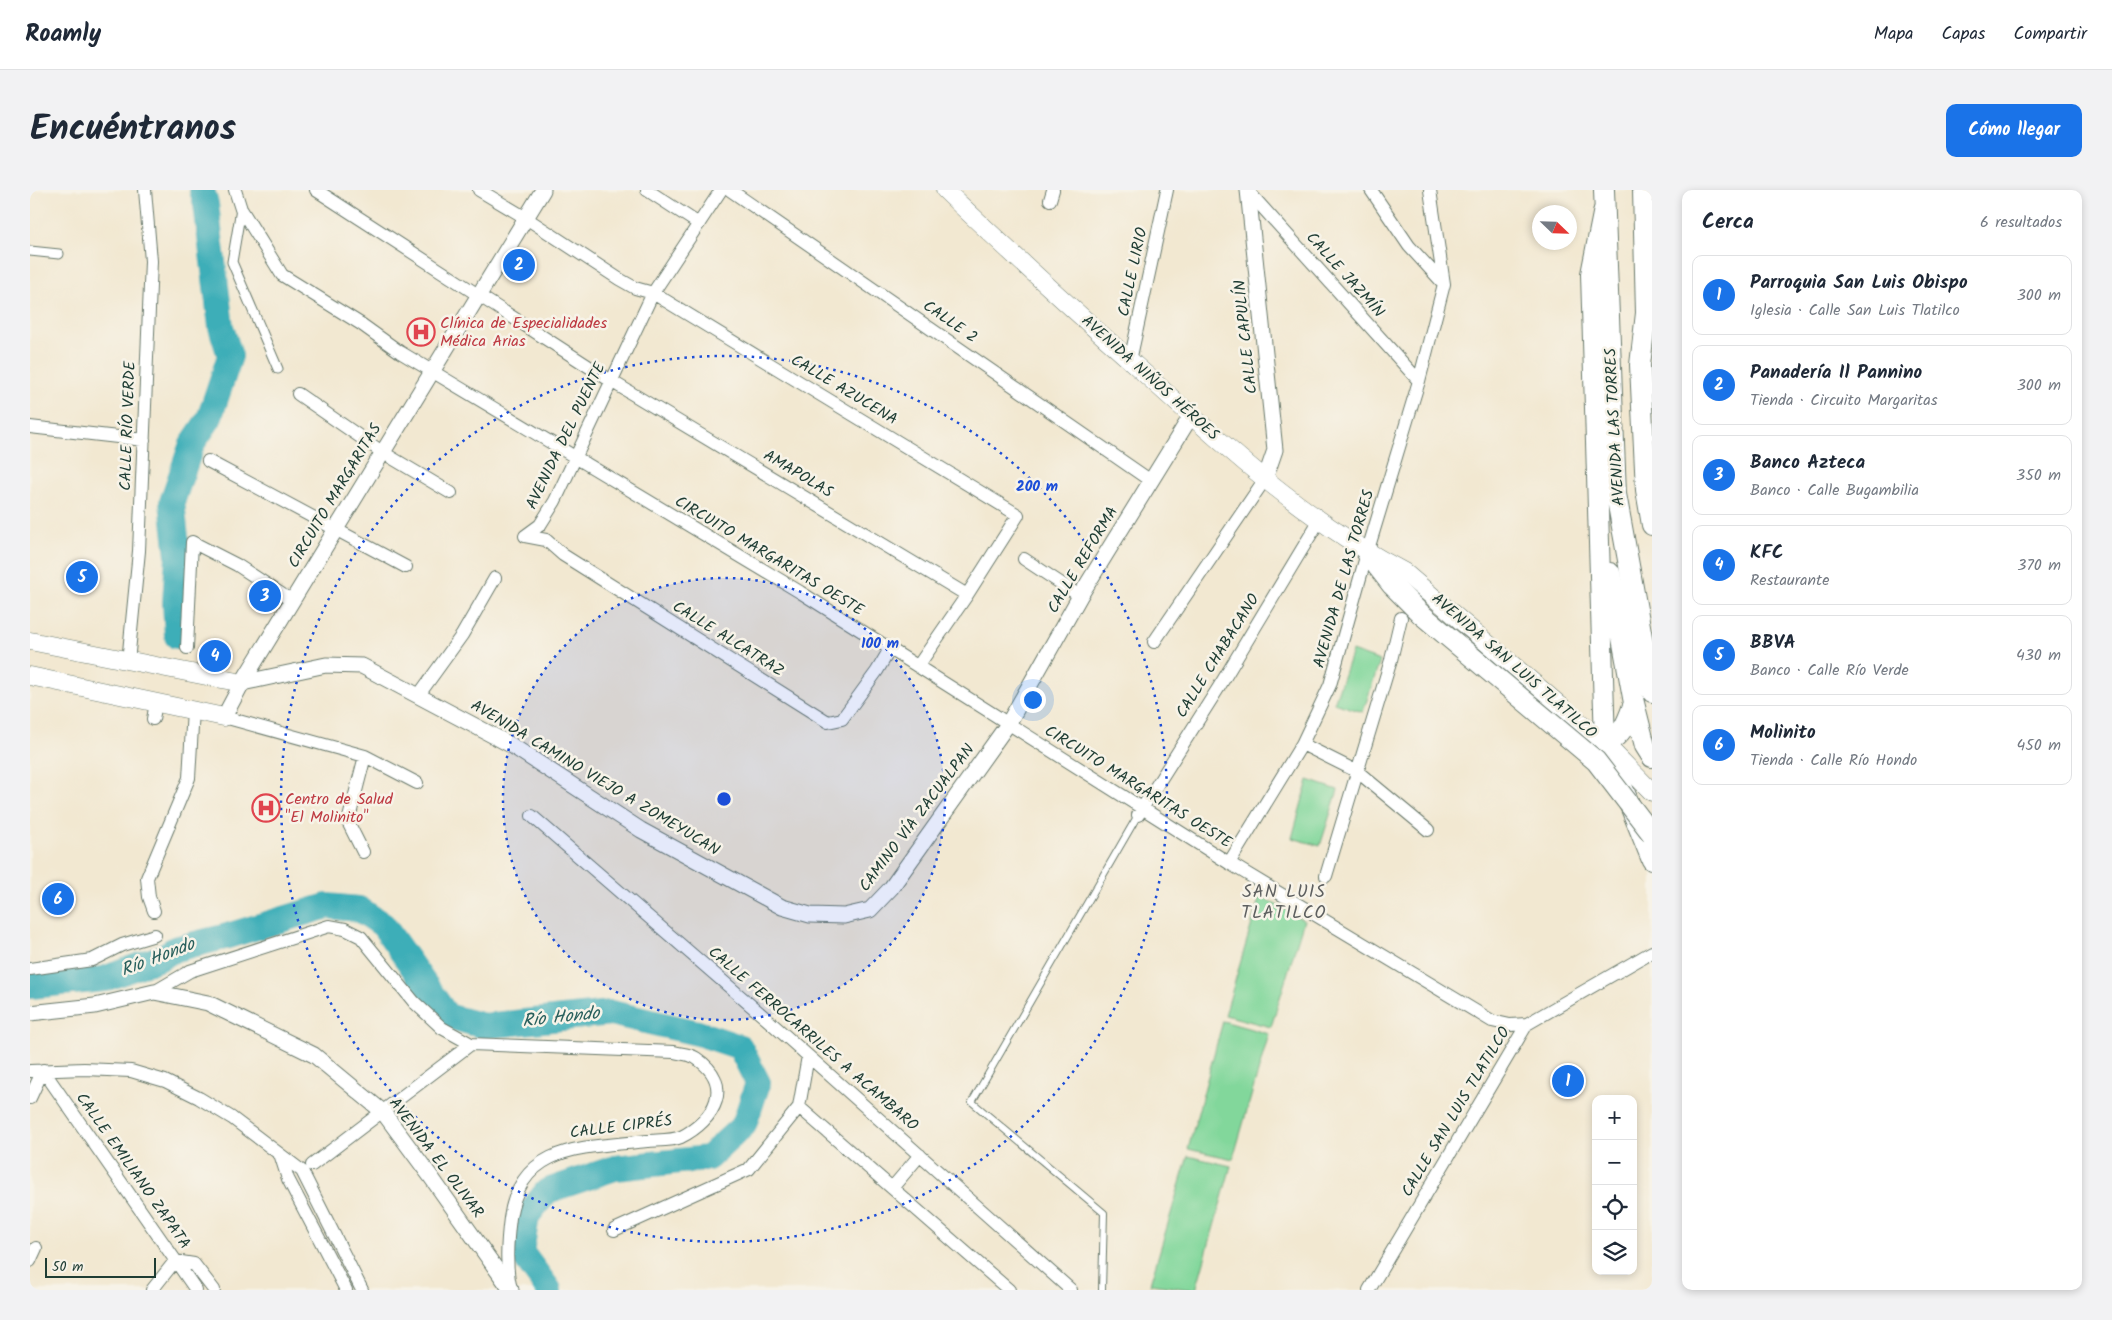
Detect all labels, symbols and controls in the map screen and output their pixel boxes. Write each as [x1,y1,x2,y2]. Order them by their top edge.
text: Roamly [25,15,101,54]
text: Mapa [1874,20,1914,49]
text: Capas [1942,20,1986,49]
text: Compartir [2014,20,2087,49]
text: Encuéntranos [30,102,236,158]
button: Cómo llegar [1946,104,2082,157]
north arrow [1532,205,1577,250]
text: Cerca [1702,206,1754,239]
text: 6 resultados [1980,210,2062,235]
street label: CALLE LIRIO [1111,225,1155,319]
street label: CALLE JAZMÍN [1300,226,1391,324]
pin: 2 [503,246,535,284]
text: Parroquia San Luis Obispo [1750,268,1968,298]
street label: CALLE CAPULÍN [1228,279,1264,395]
text: 1 [1717,283,1721,308]
text: 300 m [2017,283,2061,308]
street label: CALLE 2 [917,294,983,350]
text: Iglesia · Calle San Luis Tlatilco [1750,298,1960,323]
street label: AVENIDA NIÑOS HÉROES [1075,309,1225,447]
place label: Clínica de Especialidades Médica Arias [440,311,607,354]
hospital icon: Clínica de Especialidades Médica Arias [406,317,436,347]
street label: AVENIDA LAS TORRES [1598,347,1632,507]
street label: CALLE AZUCENA [786,348,903,432]
street label: AVENIDA DEL PUENTE [519,358,613,514]
text: Panadería Il Pannino [1750,358,1922,388]
street label: CALLE RÍO VERDE [113,360,143,491]
text: 2 [1714,373,1724,398]
text: 300 m [2017,373,2061,398]
text: Tienda · Circuito Margaritas [1750,388,1938,413]
street label: CIRCUITO MARGARITAS [282,418,388,573]
street label: AMAPOLAS [758,443,838,505]
text: Banco Azteca [1750,448,1865,478]
text: 3 [1715,463,1723,488]
text: 350 m [2016,463,2061,488]
text: 200 m [1016,475,1058,499]
text: Banco · Calle Bugambilia [1750,478,1919,503]
street label: AVENIDA DE LAS TORRES [1307,487,1382,671]
street label: CIRCUITO MARGARITAS OESTE [670,489,869,623]
street label: CALLE REFORMA [1041,501,1125,618]
text: KFC [1750,538,1783,568]
text: 4 [1715,553,1723,578]
text: 370 m [2017,553,2061,578]
pin: 5 [66,558,98,596]
text: Restaurante [1750,568,1829,593]
pin: 3 [249,577,281,615]
street label: AVENIDA SAN LUIS TLATILCO [1426,587,1602,745]
street label: CALLE CHABACANO [1170,589,1266,723]
street label: CALLE ALCATRAZ [667,595,789,683]
text: BBVA [1750,628,1796,658]
text: 100 m [861,632,899,656]
pin: 4 [199,637,231,675]
text: 5 [1715,643,1723,668]
text: 430 m [2016,643,2061,668]
text: Banco · Calle Río Verde [1750,658,1909,683]
your location [1020,687,1046,713]
street label: AVENIDA CAMINO VIEJO A ZOMEYUCAN [466,693,725,863]
text: Molinito [1750,718,1816,748]
street label: CIRCUITO MARGARITAS OESTE [1039,719,1237,855]
text: 6 [1715,733,1723,758]
text: 450 m [2016,733,2061,758]
street label: CAMINO VÍA ZACUALPAN [853,738,981,897]
text: Tienda · Calle Río Hondo [1750,748,1917,773]
place label: Centro de Salud "El Molinito" [285,787,394,830]
centre of rings [715,790,733,808]
hospital icon: Centro de Salud "El Molinito" [251,793,281,823]
district label: SAN LUIS TLATILCO [1241,878,1327,928]
pin: 6 [42,880,74,918]
water label: Río Hondo [117,930,201,985]
street label: CALLE FERROCARRILES A ACAMBARO [702,940,924,1138]
water label: Río Hondo [521,999,603,1036]
street label: CALLE SAN LUIS TLATILCO [1395,1022,1517,1202]
pin: 1 [1552,1062,1584,1100]
street label: CALLE EMILIANO ZAPATA [69,1088,197,1255]
street label: AVENIDA EL OLIVAR [382,1092,490,1224]
map controls [1592,1095,1637,1275]
button: + [1592,1095,1637,1140]
street label: CALLE CIPRÉS [568,1108,674,1146]
button: − [1592,1140,1637,1185]
button: locate [1592,1185,1637,1230]
button: layers [1592,1230,1637,1275]
scale bar [45,1255,156,1278]
text: 50 m [52,1256,83,1278]

